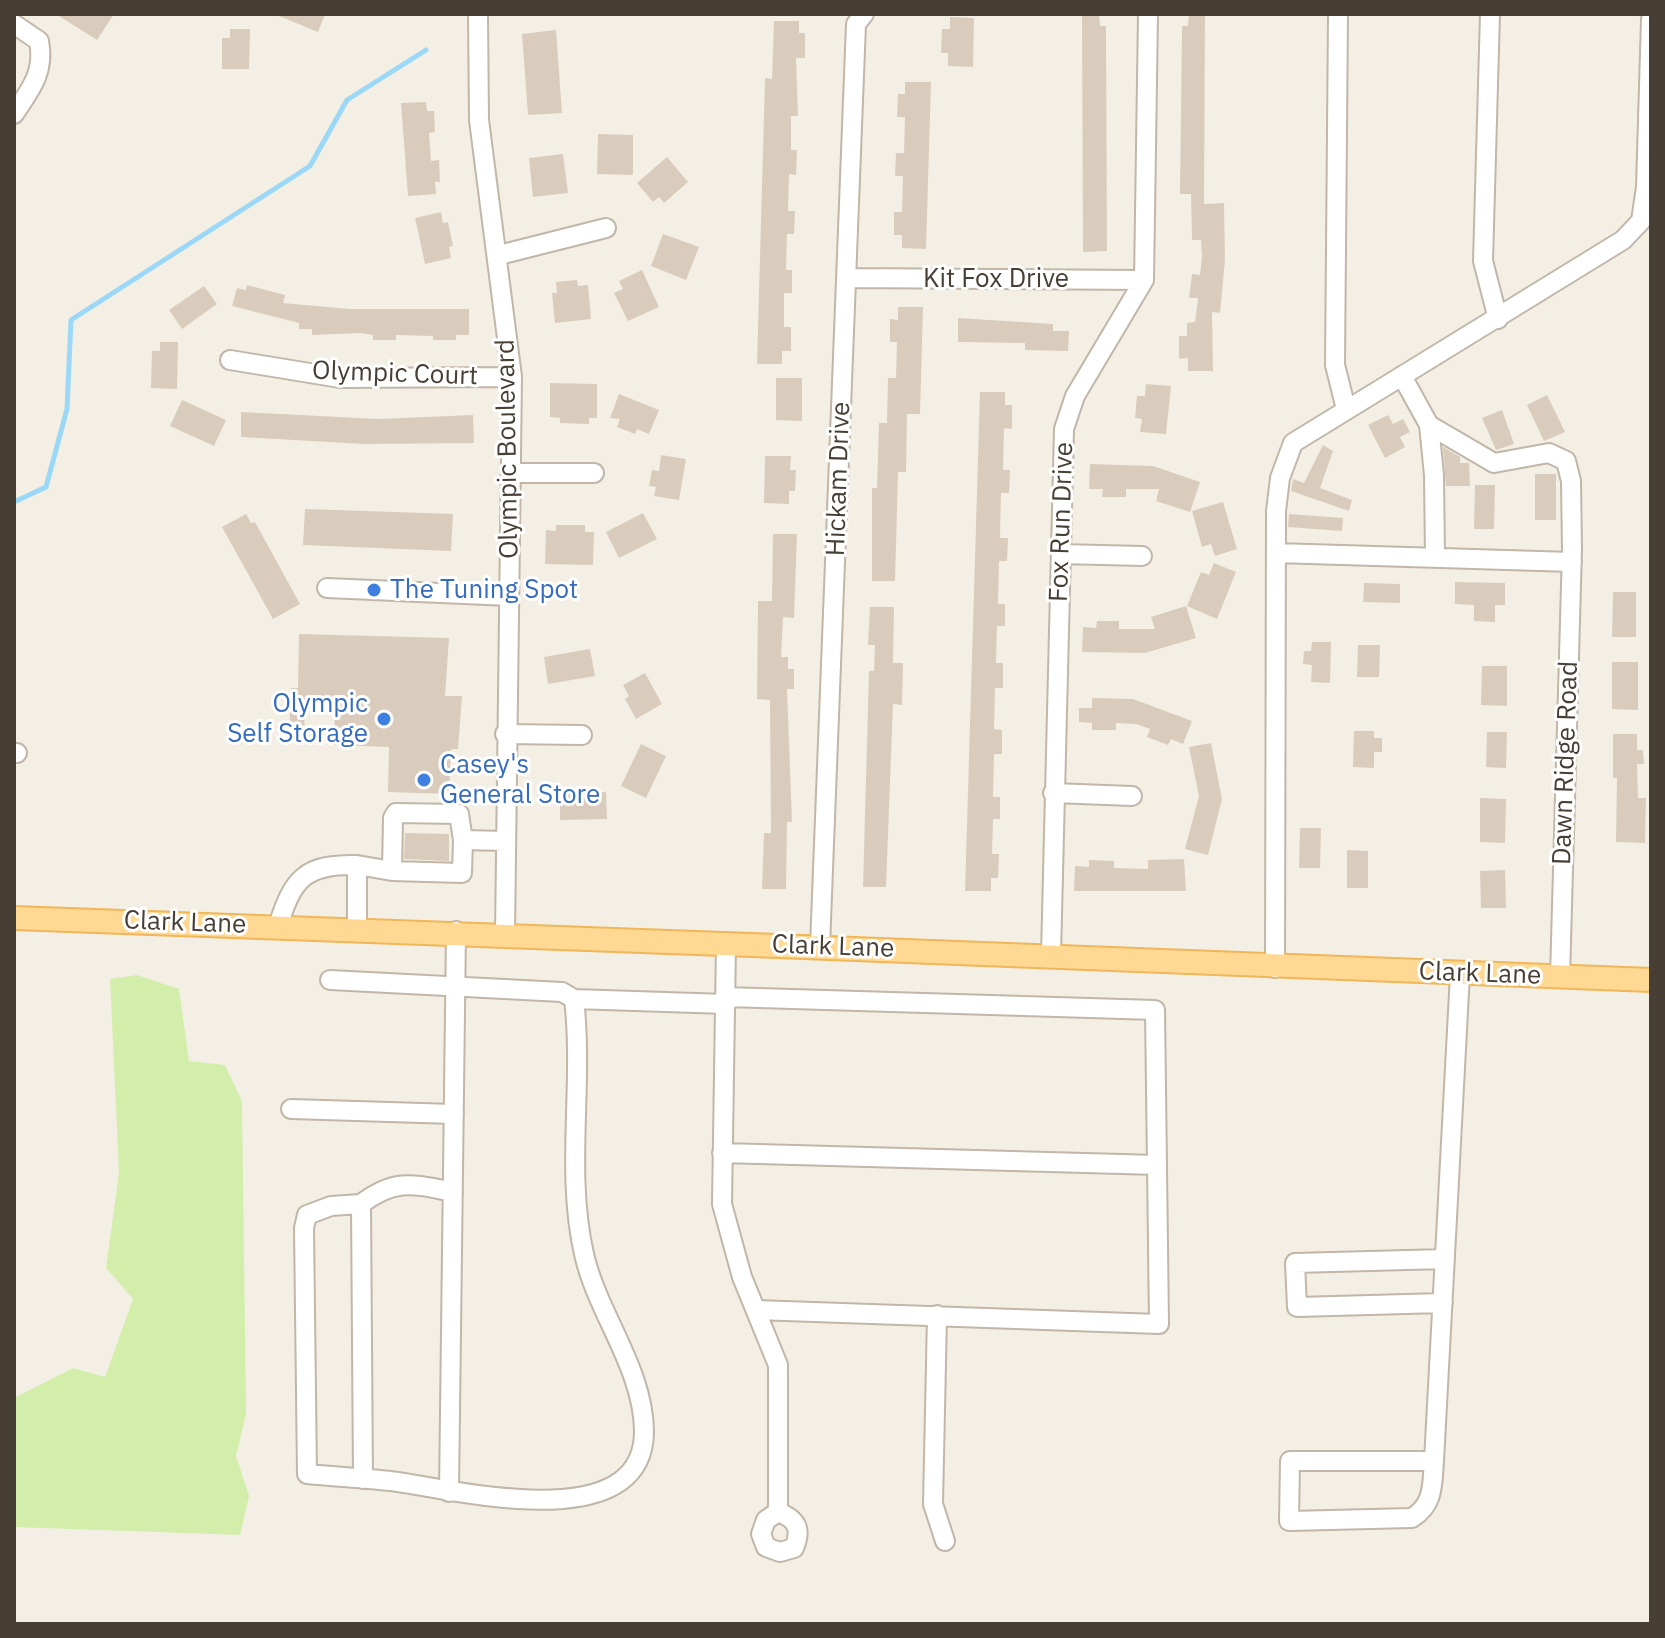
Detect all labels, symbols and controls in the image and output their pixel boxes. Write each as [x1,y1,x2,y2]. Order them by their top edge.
street label: Kit Fox Drive [923,263,1069,295]
street label: Olympic Boulevard [490,339,526,559]
street label: Olympic Court [312,356,478,392]
street label: Hickam Drive [821,401,857,557]
street label: Fox Run Drive [1044,441,1080,603]
place label: The Tuning Spot [390,574,578,606]
marker: The Tuning Spot [365,581,383,599]
street label: Dawn Ridge Road [1547,660,1585,866]
place label: Olympic Self Storage [227,688,368,750]
marker: Olympic Self Storage [375,710,393,728]
place label: Casey's General Store [440,749,600,810]
marker: Casey's General Store [415,771,433,789]
street label: Clark Lane [123,905,247,941]
street label: Clark Lane [771,929,895,965]
street label: Clark Lane [1418,956,1542,992]

